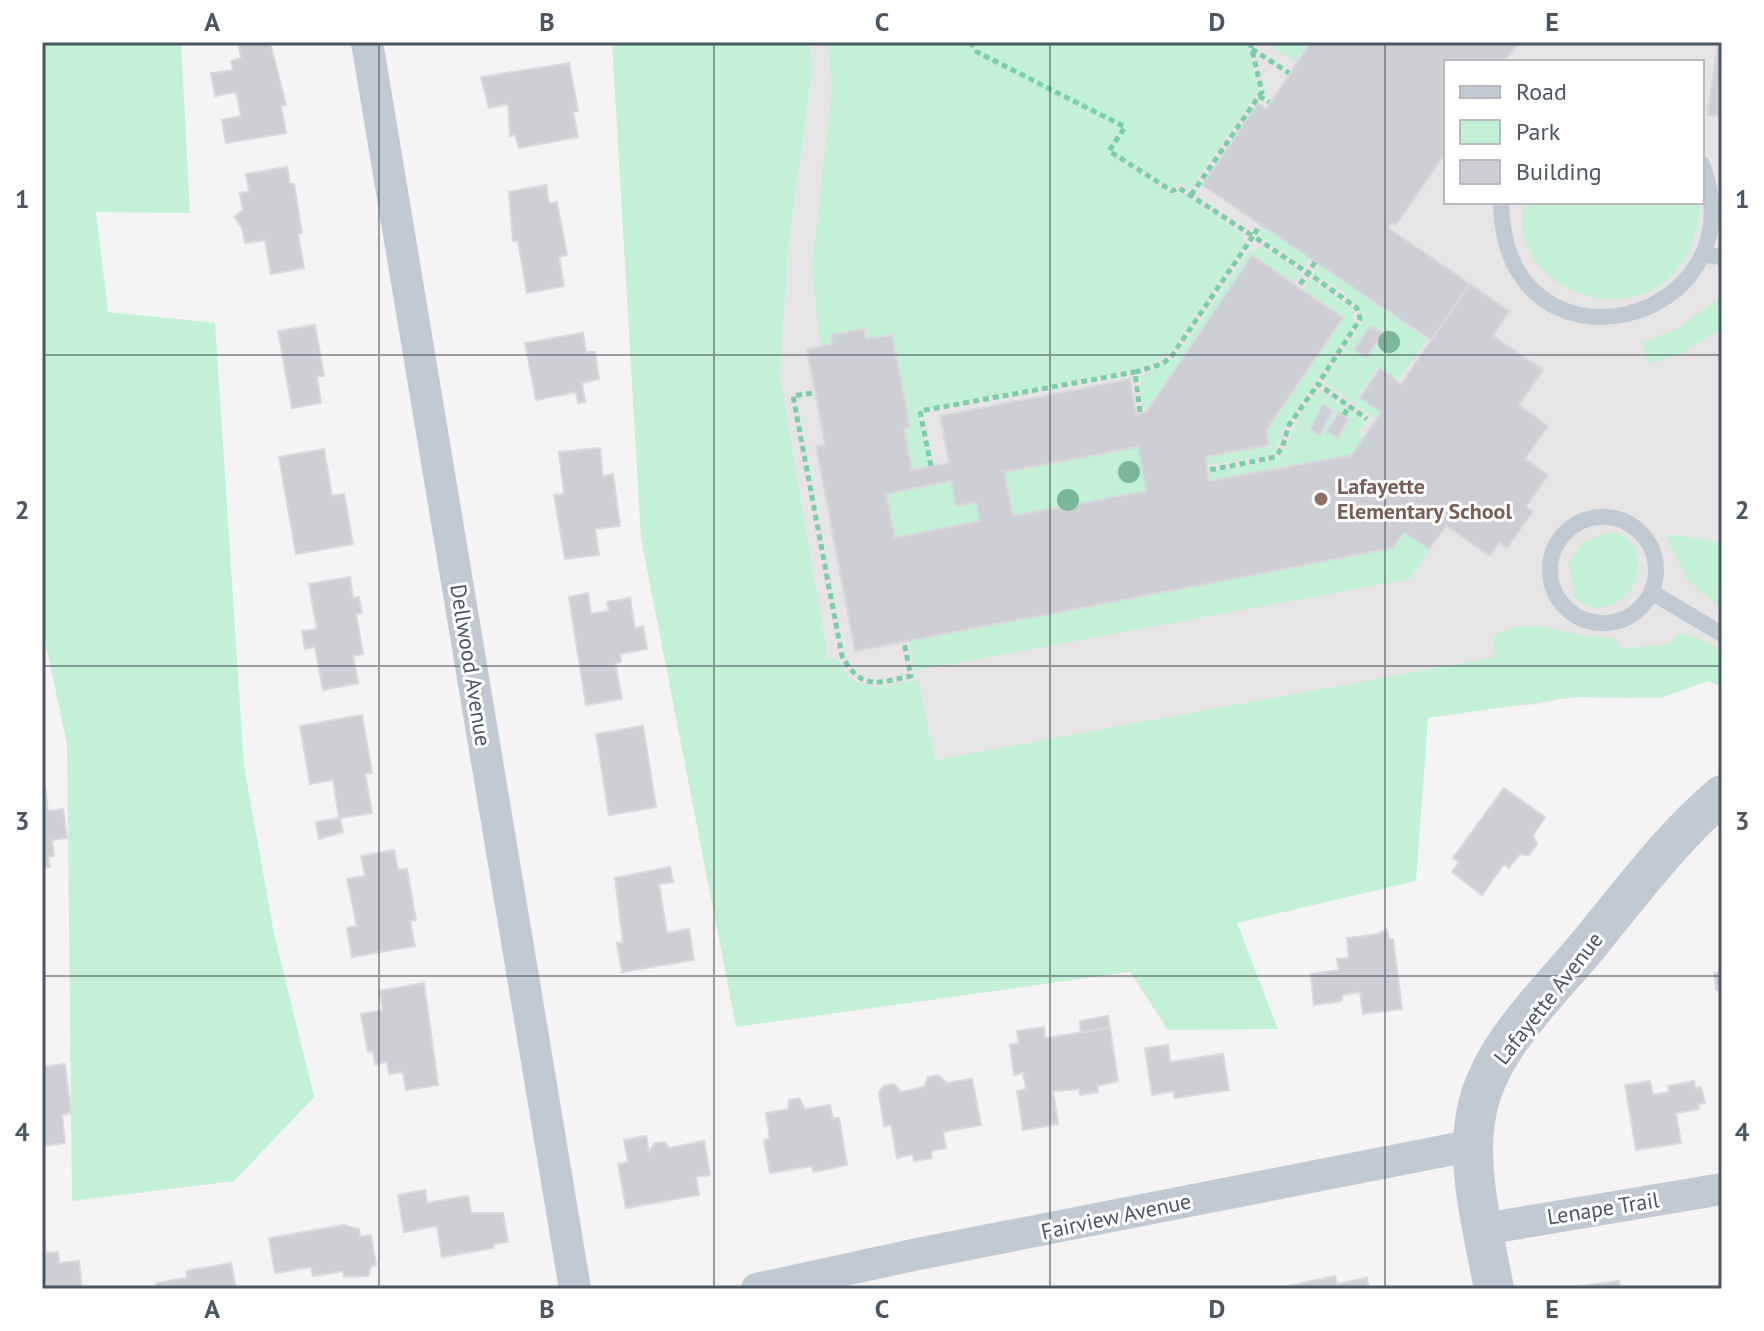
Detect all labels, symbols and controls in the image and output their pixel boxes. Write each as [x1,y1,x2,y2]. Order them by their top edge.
text: A [204,5,220,38]
text: B [539,5,555,38]
text: C [875,5,889,38]
text: D [1209,5,1225,38]
text: E [1545,5,1559,38]
legend [1444,60,1704,204]
text: Road [1516,76,1567,107]
text: Park [1516,116,1561,147]
text: Building [1516,156,1602,187]
text: 1 [15,182,29,215]
text: 1 [1735,182,1749,215]
place label: Lafayette Elementary School [1337,472,1512,525]
marker: Lafayette Elementary School [1312,490,1330,508]
text: 2 [15,493,29,526]
text: 2 [1735,493,1749,526]
street label: Dellwood Avenue [444,582,498,748]
text: 3 [15,804,29,837]
text: 3 [1735,804,1749,837]
street label: Lafayette Avenue [1487,926,1609,1070]
text: 4 [15,1115,30,1148]
text: 4 [1735,1115,1750,1148]
street label: Lenape Trail [1545,1185,1662,1231]
street label: Fairview Avenue [1038,1186,1194,1246]
text: A [204,1292,220,1325]
text: B [539,1292,555,1325]
text: C [875,1292,889,1325]
text: D [1209,1292,1225,1325]
text: E [1545,1292,1559,1325]

